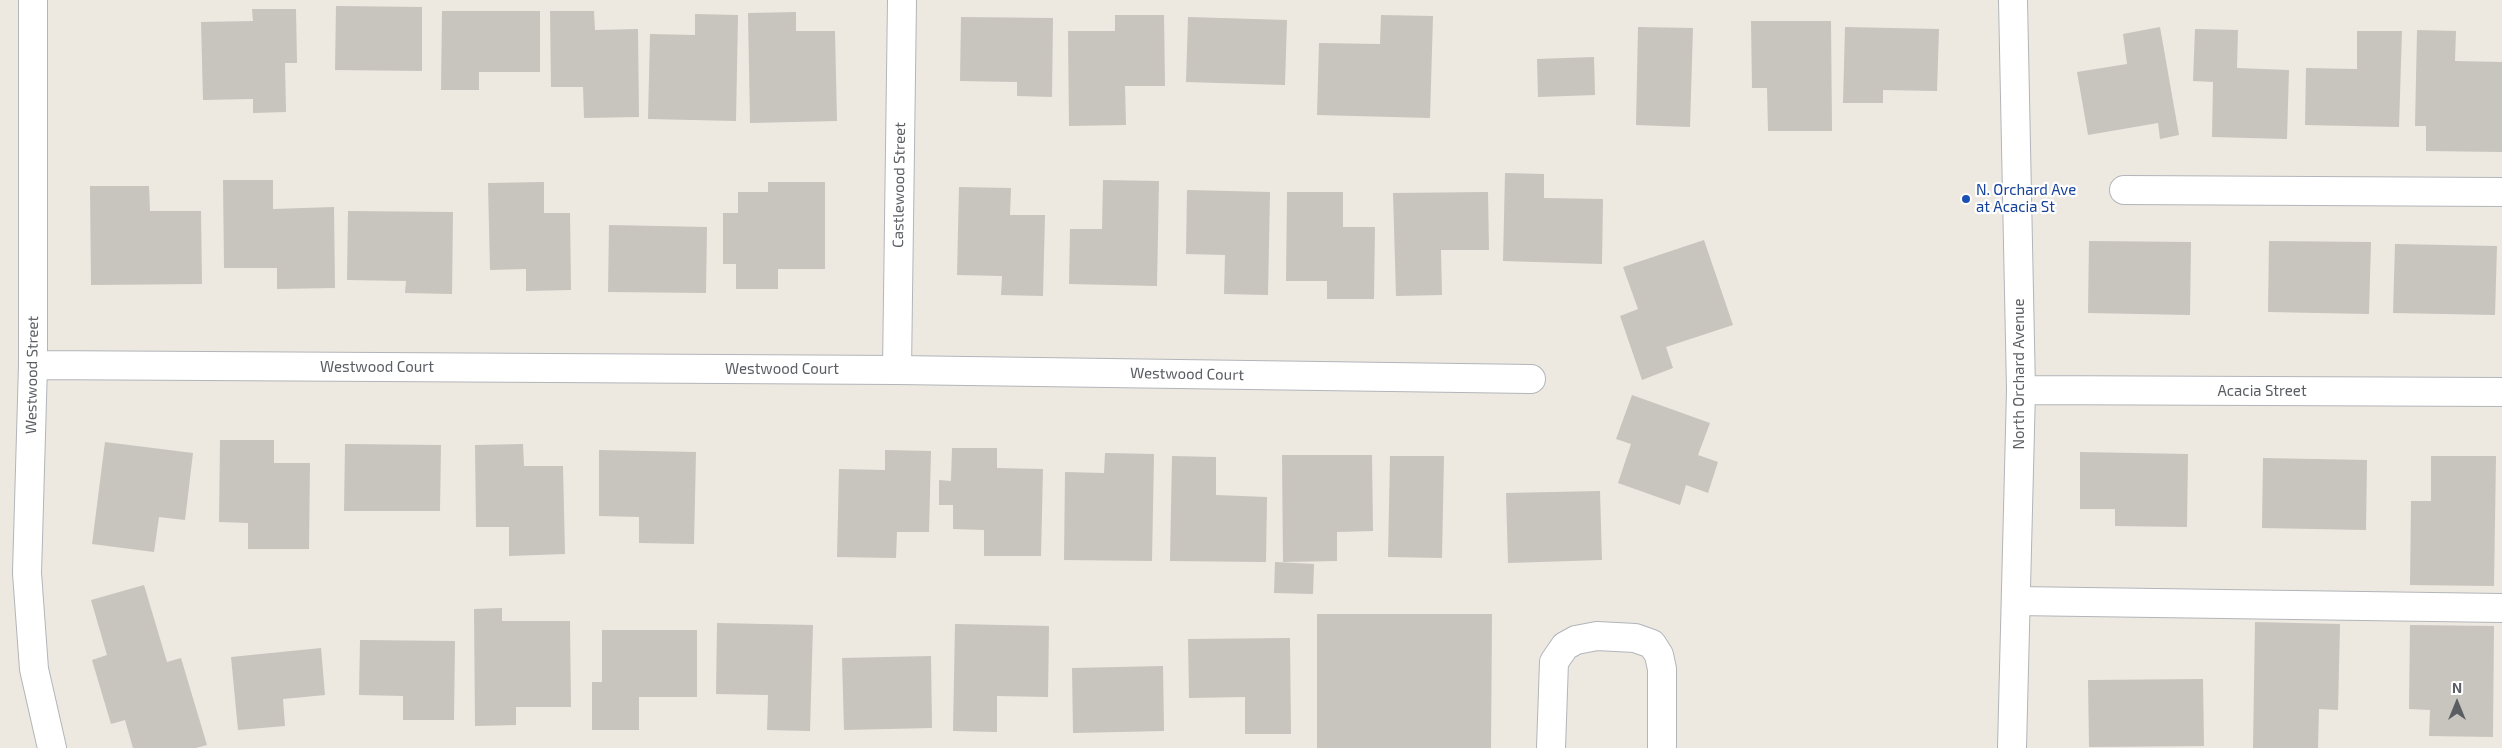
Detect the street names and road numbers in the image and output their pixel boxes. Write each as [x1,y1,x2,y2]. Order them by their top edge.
street label: Castlewood Street [889,122,909,248]
street label: North Orchard Avenue [2010,298,2028,450]
street label: Westwood Street [22,316,42,434]
street label: Westwood Court [320,358,434,376]
street label: Westwood Court [725,360,839,378]
street label: Westwood Court [1130,364,1244,384]
street label: Acacia Street [2217,382,2307,400]

